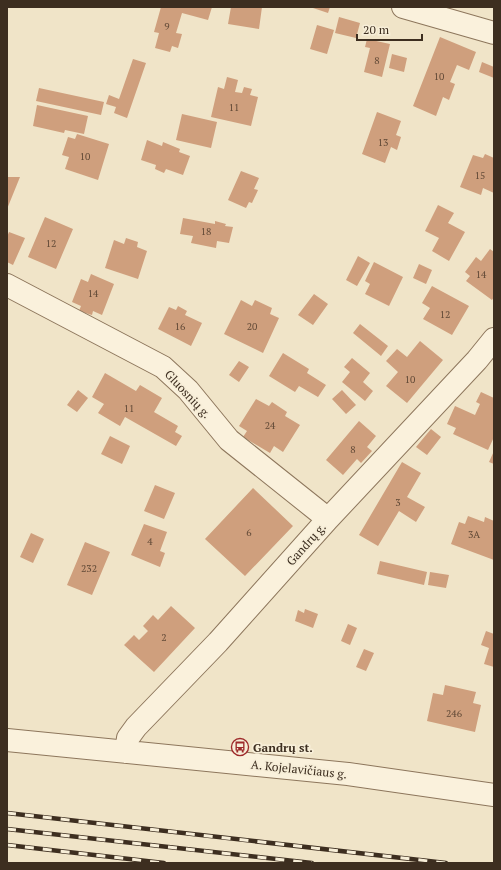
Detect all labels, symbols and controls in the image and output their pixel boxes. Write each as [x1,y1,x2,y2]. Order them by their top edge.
scale bar [357,16,422,42]
house number: 9 [164,20,170,33]
text: 20 m [363,22,390,37]
house number: 8 [374,54,380,67]
house number: 10 [434,70,444,83]
house number: 11 [229,101,239,114]
house number: 13 [378,136,388,149]
house number: 10 [80,150,90,163]
house number: 15 [475,169,485,182]
house number: 18 [201,225,211,238]
house number: 12 [46,237,56,250]
house number: 14 [476,268,487,281]
house number: 14 [88,287,99,300]
house number: 12 [440,308,450,321]
house number: 16 [175,320,186,333]
house number: 20 [247,320,257,333]
street label: Gluosnių g. [162,367,214,421]
house number: 10 [405,373,415,386]
house number: 11 [124,402,134,415]
house number: 24 [265,419,276,432]
house number: 8 [350,443,356,456]
house number: 3 [395,496,401,509]
street label: Gandrų g. [283,520,329,568]
house number: 6 [246,526,252,539]
house number: 3A [468,528,480,541]
house number: 4 [147,535,153,548]
house number: 232 [81,562,97,575]
house number: 2 [161,631,167,644]
house number: 246 [446,707,463,720]
bus stop icon: Gandrų st. [230,737,250,757]
place label: Gandrų st. [253,740,313,755]
street label: A. Kojelavičiaus g. [250,756,348,782]

